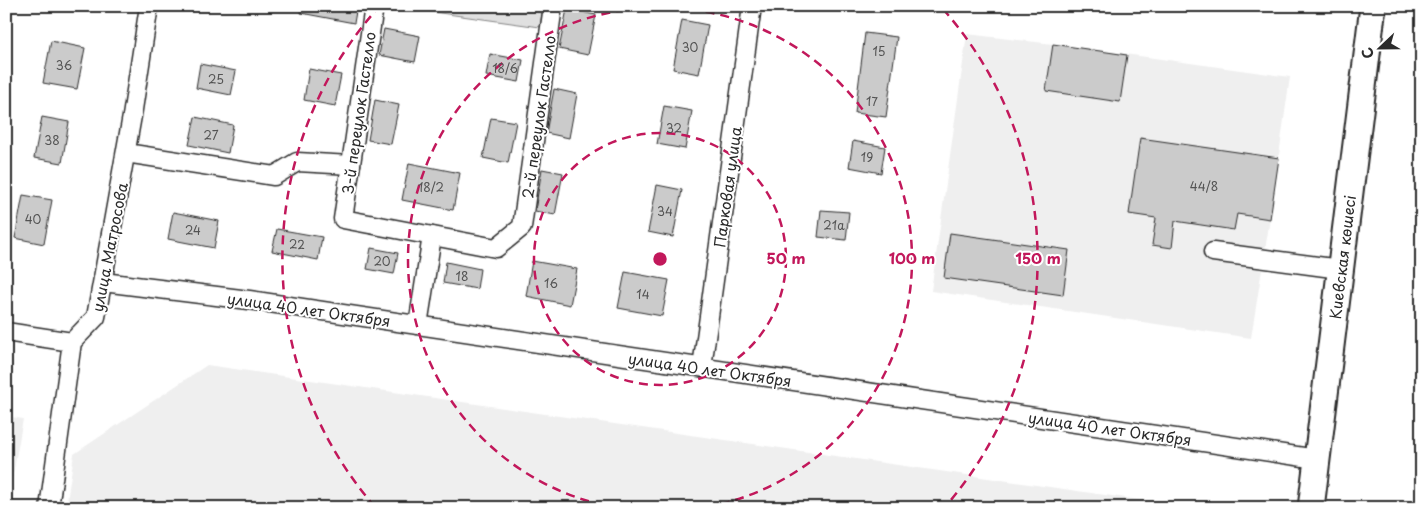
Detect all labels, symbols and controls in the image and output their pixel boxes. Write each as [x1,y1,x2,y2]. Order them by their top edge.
north arrow [1356,22,1406,72]
street label: 3-й переулок Гастелло [335,30,381,196]
street label: 2-й переулок Гастелло [515,34,561,200]
house number: 30 [682,38,699,56]
house number: 15 [872,42,886,60]
text: С [1356,44,1379,62]
house number: 36 [56,56,72,74]
house number: 18/6 [492,59,518,77]
house number: 25 [208,70,224,88]
house number: 17 [866,92,878,110]
house number: 32 [666,119,682,137]
street label: Парковая улица [707,124,747,249]
house number: 27 [204,126,219,144]
house number: 38 [44,131,60,149]
house number: 19 [861,148,873,166]
house number: 44/8 [1190,177,1218,195]
house number: 18/2 [418,178,444,196]
street label: улица Матросова [85,180,133,314]
street label: Киевская көшесі [1323,194,1361,320]
house number: 34 [657,202,673,220]
house number: 40 [25,210,42,228]
house number: 21а [823,216,845,234]
house number: 24 [185,221,201,239]
house number: 22 [289,235,305,253]
text: 50 m [767,246,805,269]
text: 100 m [889,246,935,269]
text: 150 m [1015,246,1061,269]
centre of rings [651,250,669,268]
house number: 20 [373,252,391,270]
house number: 18 [456,267,468,285]
house number: 16 [544,274,558,292]
house number: 14 [636,285,650,303]
street label: улица 40 лет Октября [226,286,392,332]
street label: улица 40 лет Октября [627,346,793,392]
street label: улица 40 лет Октября [1027,405,1193,451]

